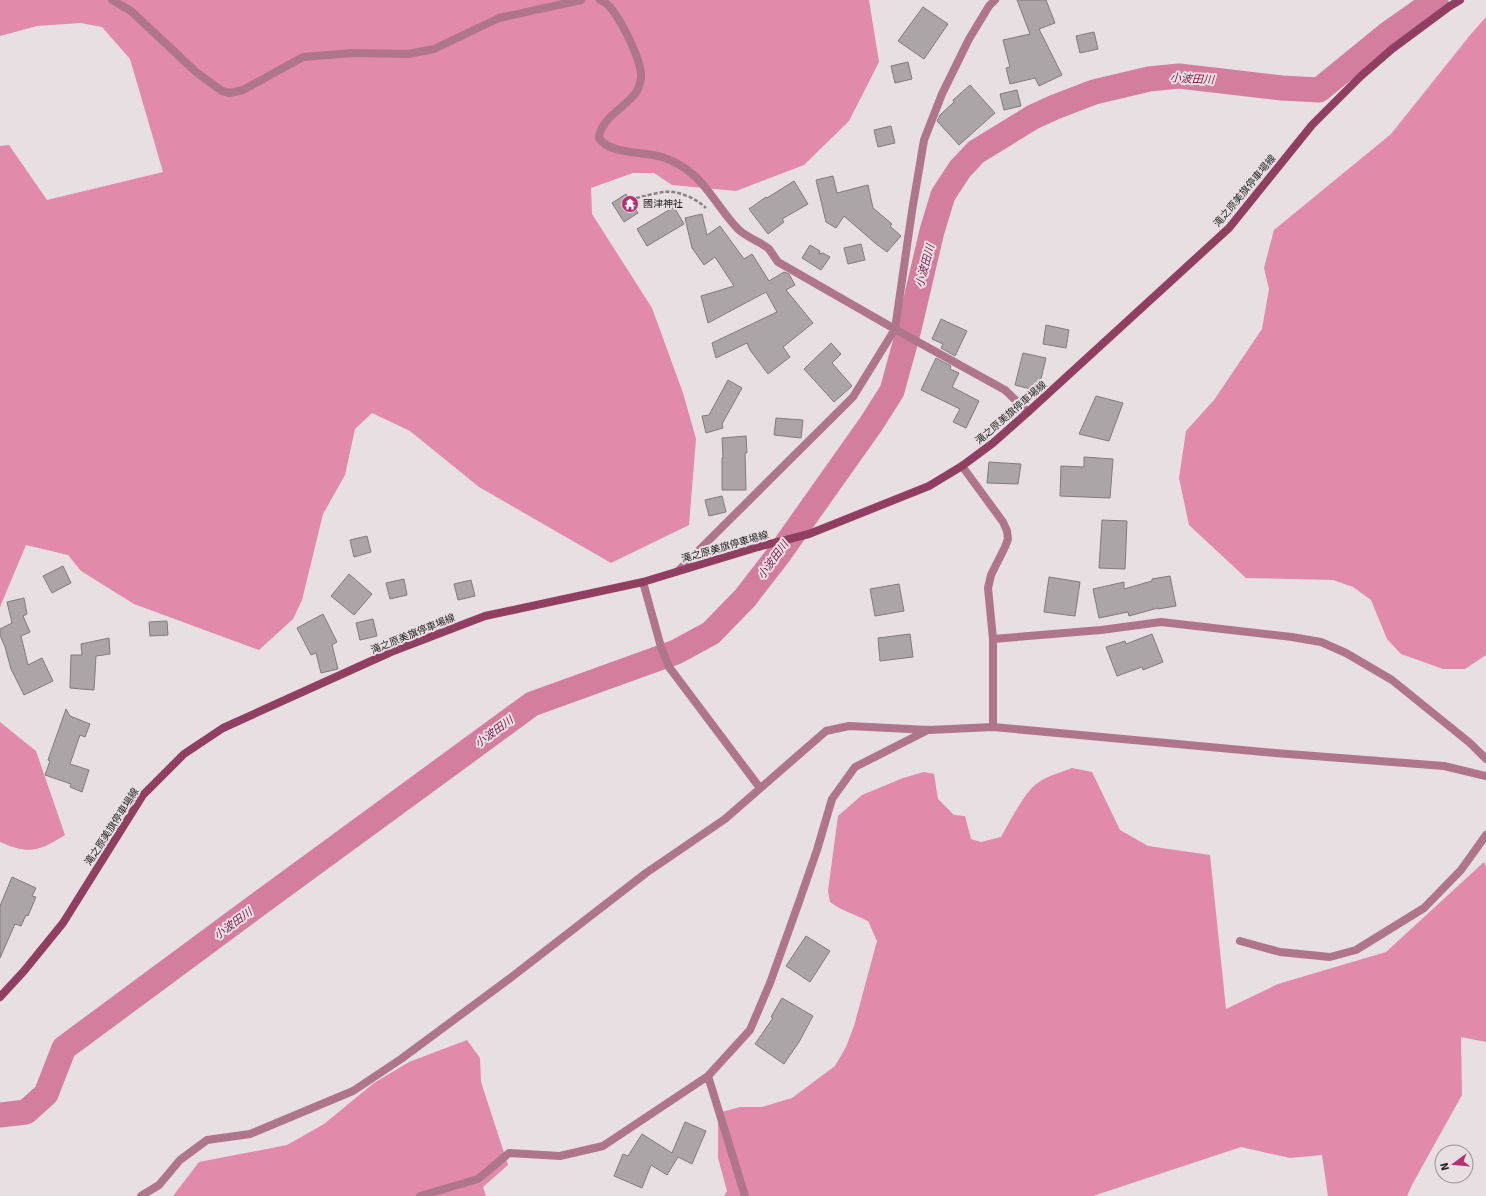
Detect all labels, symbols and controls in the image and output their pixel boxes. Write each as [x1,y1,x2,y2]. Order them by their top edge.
water label: 小波田川 [1170,71,1215,87]
street label: 滝之原美旗停車場線 [1211,153,1279,229]
temple icon: 國津神社 [620,194,640,214]
place label: 國津神社 [643,198,683,210]
water label: 小波田川 [913,242,937,289]
street label: 滝之原美旗停車場線 [973,379,1049,447]
street label: 滝之原美旗停車場線 [680,529,770,565]
water label: 小波田川 [755,538,792,582]
street label: 滝之原美旗停車場線 [369,612,457,656]
water label: 小波田川 [472,713,516,750]
street label: 滝之原美旗停車場線 [82,786,142,868]
water label: 小波田川 [211,905,255,942]
north arrow [1434,1144,1474,1184]
text: N [1438,1161,1452,1172]

